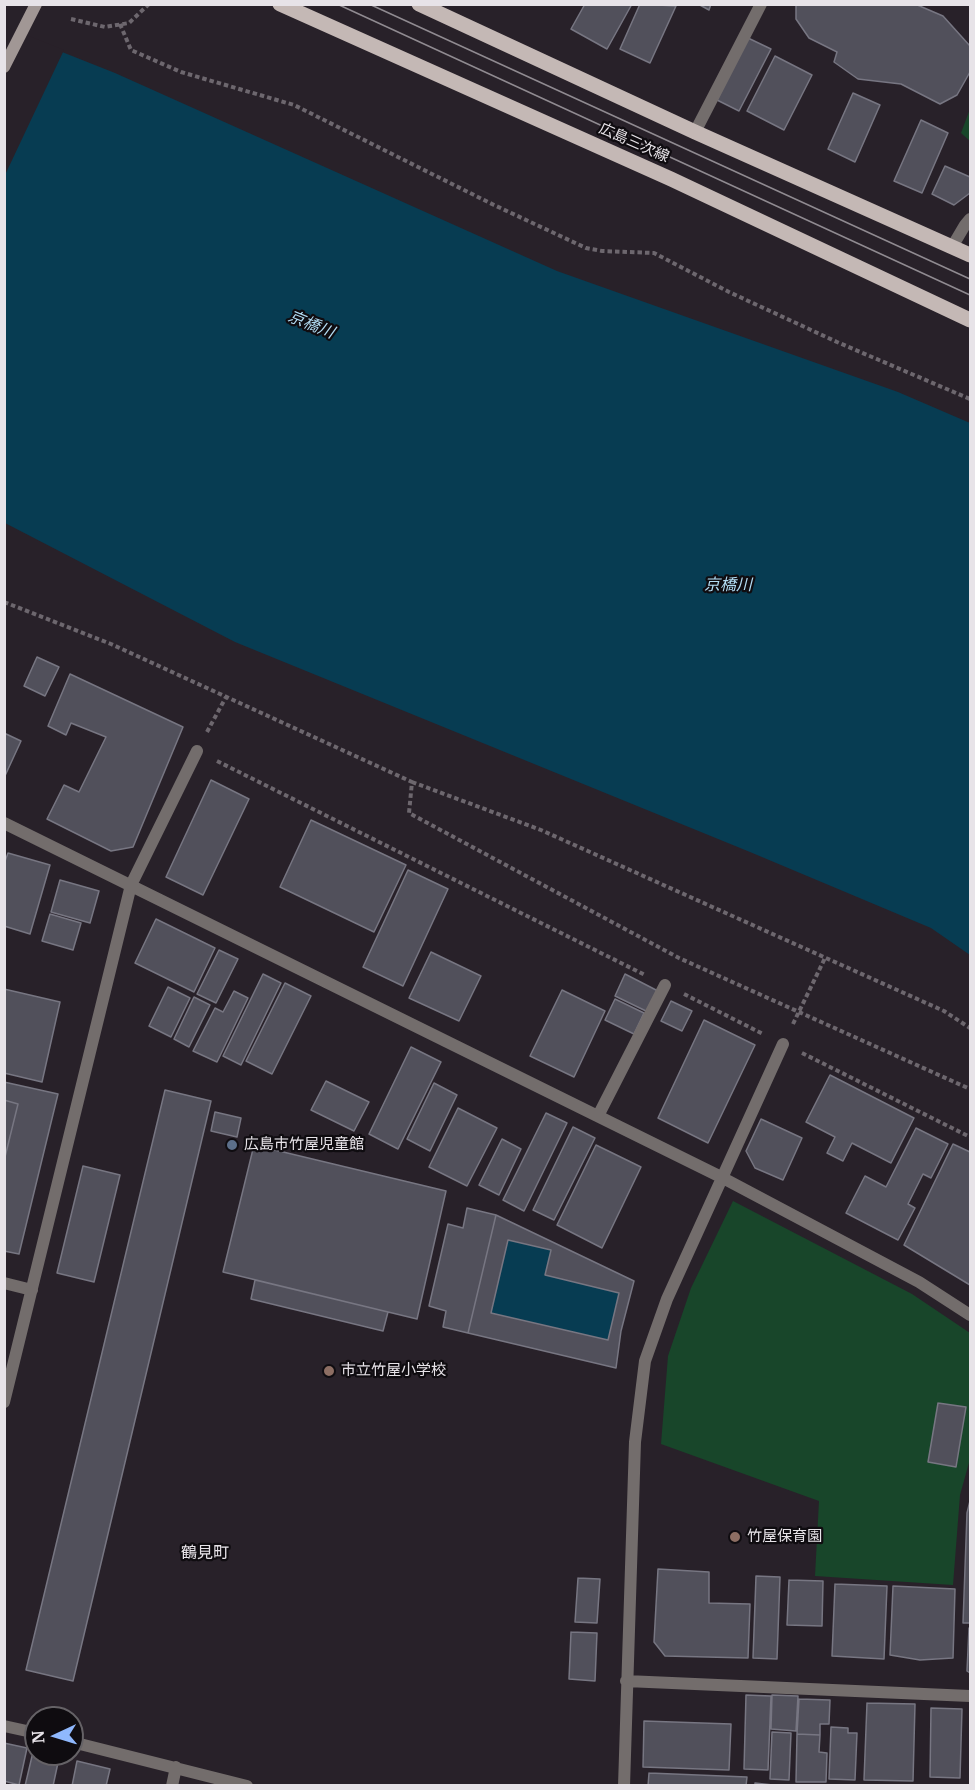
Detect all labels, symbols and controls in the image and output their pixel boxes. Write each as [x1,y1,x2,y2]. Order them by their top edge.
street label: 広島三次線 [596,120,672,166]
water label: 京橋川 [285,307,337,343]
water label: 京橋川 [704,575,752,595]
place label: 広島市竹屋児童館 [244,1136,364,1154]
marker: 広島市竹屋児童館 [225,1138,239,1152]
place label: 市立竹屋小学校 [341,1362,446,1380]
marker: 市立竹屋小学校 [322,1364,336,1378]
place label: 竹屋保育園 [747,1528,822,1546]
marker: 竹屋保育園 [728,1530,742,1544]
district label: 鶴見町 [181,1543,229,1563]
north arrow [24,1706,84,1766]
text: N [28,1730,48,1744]

